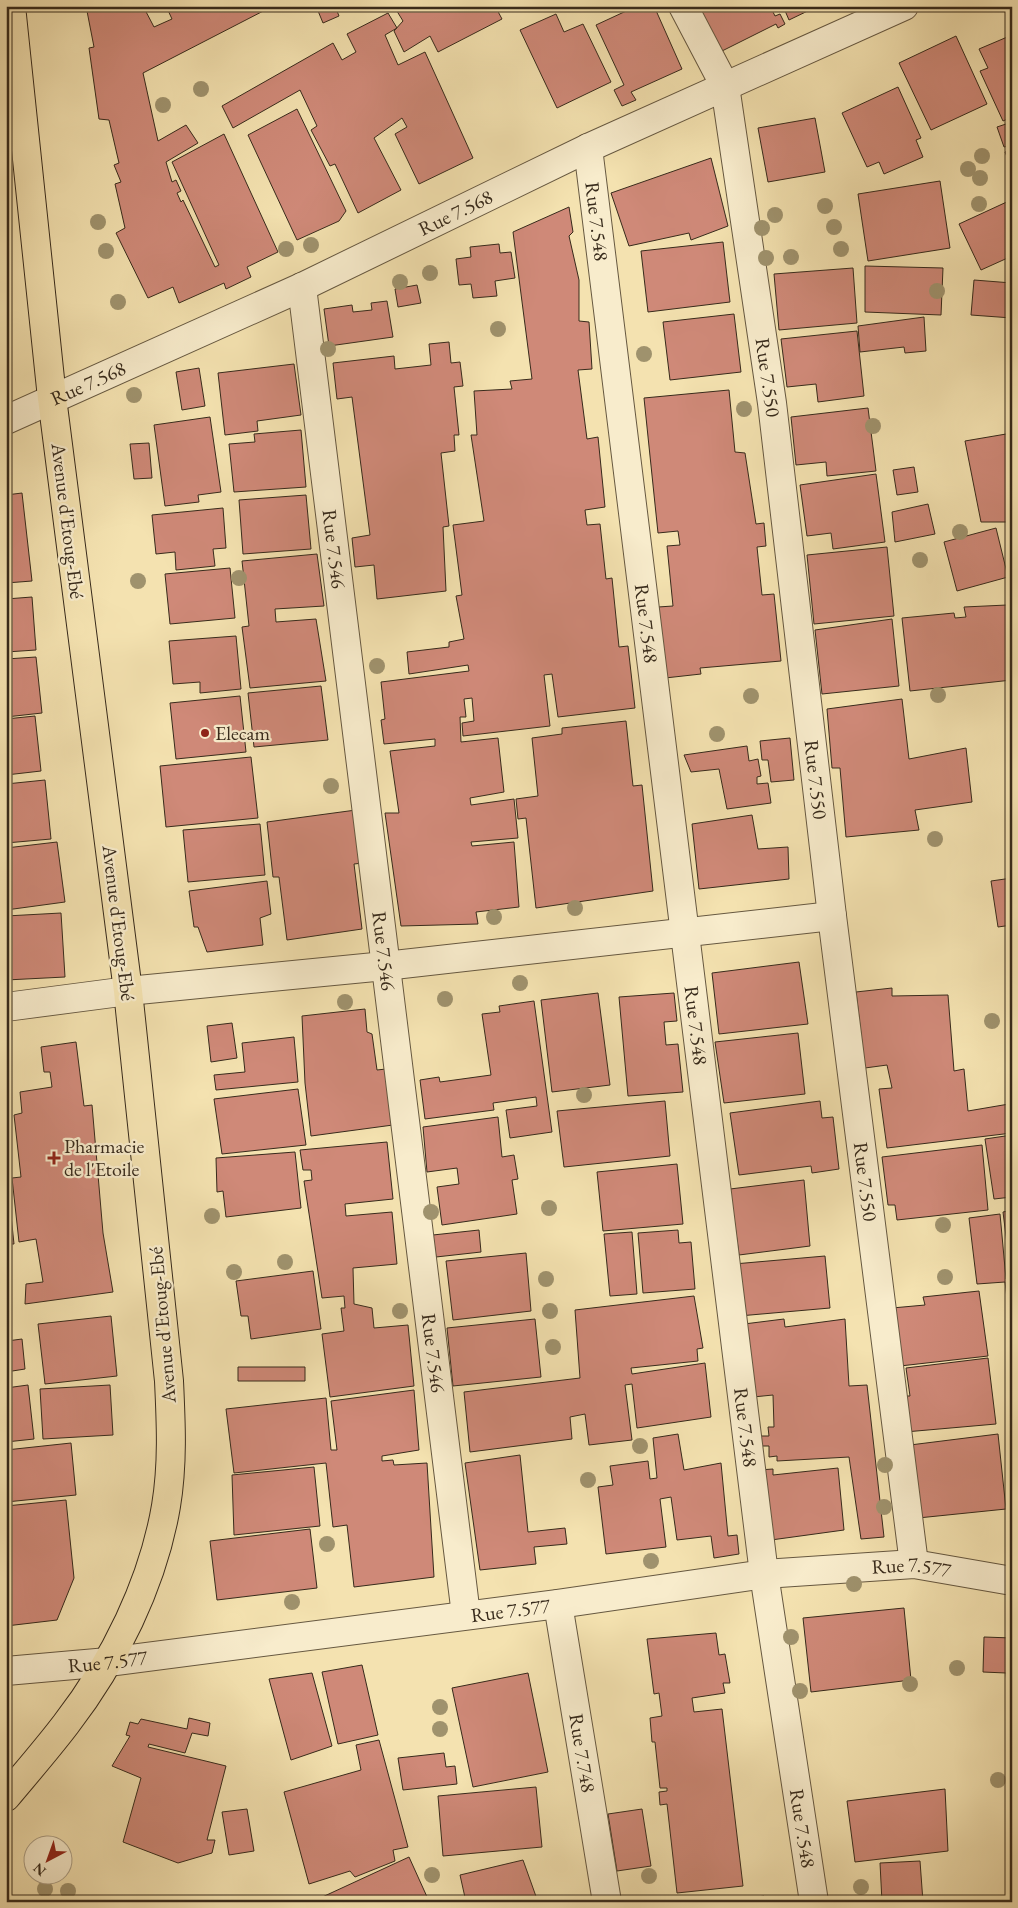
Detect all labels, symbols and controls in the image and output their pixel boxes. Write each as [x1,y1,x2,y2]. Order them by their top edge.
street label: Rue 7.548 [579,180,615,263]
street label: Rue 7.568 [414,183,497,242]
street label: Rue 7.550 [750,336,787,419]
street label: Rue 7.568 [46,355,130,411]
street label: Avenue d'Etoug-Ebé [45,441,90,601]
street label: Rue 7.546 [317,508,352,591]
street label: Rue 7.548 [629,582,664,665]
place label: Elecam [215,720,270,746]
marker: Elecam [199,727,211,739]
street label: Rue 7.550 [799,739,834,821]
street label: Avenue d'Etoug-Ebé [96,843,141,1003]
street label: Rue 7.546 [366,910,402,992]
street label: Rue 7.548 [679,984,714,1066]
place label: Pharmacie de l'Etoile [64,1133,145,1182]
street label: Rue 7.550 [848,1140,884,1223]
marker: Pharmacie de l'Etoile [48,1152,60,1164]
street label: Avenue d'Etoug-Ebé [142,1246,182,1405]
street label: Rue 7.546 [416,1312,451,1394]
street label: Rue 7.548 [728,1386,764,1468]
street label: Rue 7.577 [871,1551,953,1583]
street label: Rue 7.577 [469,1592,552,1628]
street label: Rue 7.577 [67,1644,149,1678]
street label: Rue 7.748 [563,1712,602,1794]
street label: Rue 7.548 [784,1787,822,1870]
north arrow [22,1836,72,1886]
text: N [29,1859,50,1880]

